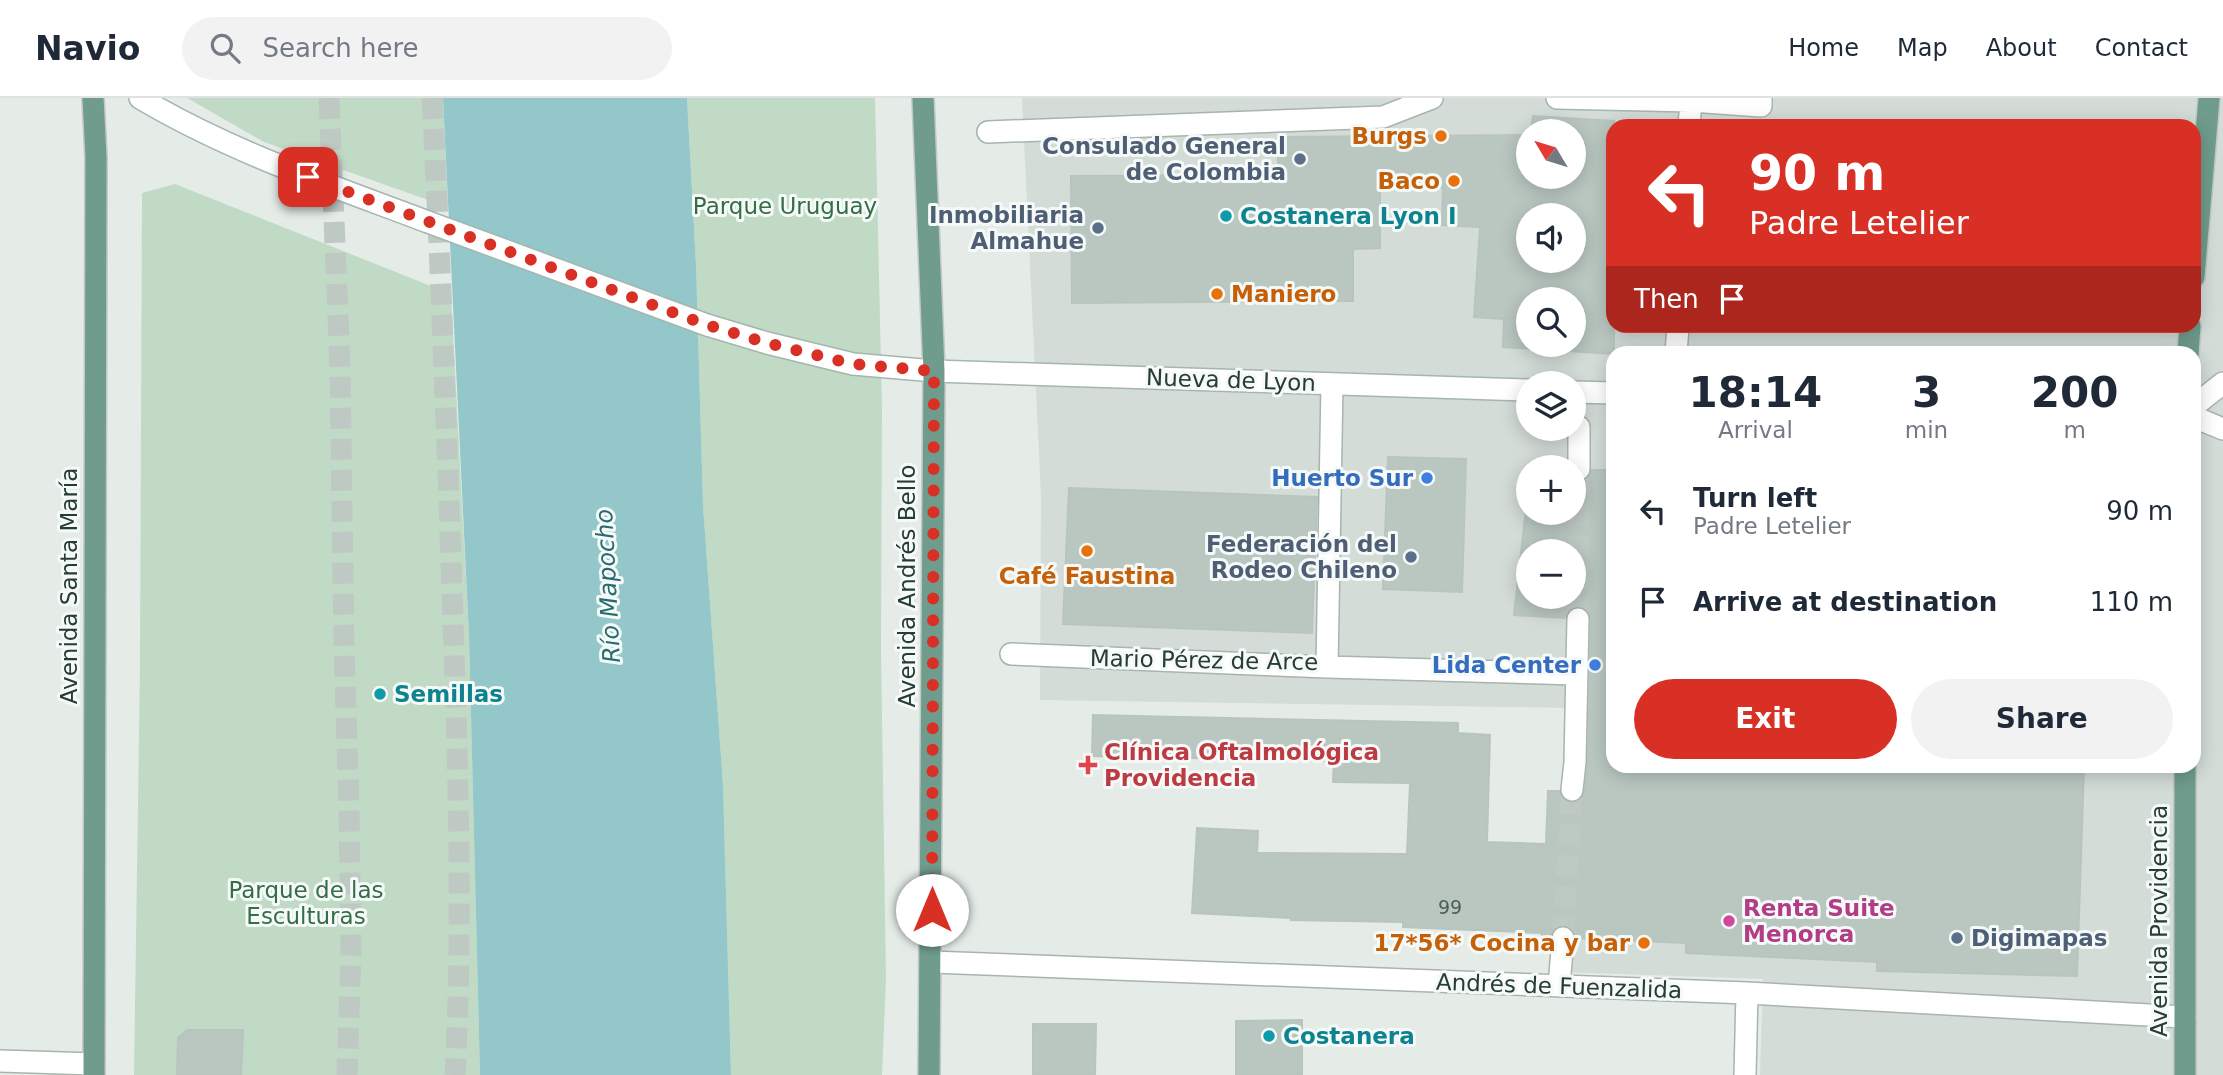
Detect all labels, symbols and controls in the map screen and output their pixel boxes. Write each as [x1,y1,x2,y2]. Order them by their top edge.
search box [182,17,672,80]
text: Navio [35,29,140,68]
icon: search [206,29,244,67]
text: Search here [262,33,419,63]
text: Home [1788,34,1859,62]
text: Map [1897,34,1948,62]
text: About [1986,34,2057,62]
text: Contact [2095,34,2188,62]
north arrow [1516,119,1586,189]
map controls [1516,119,1586,609]
place label: Burgs [1352,123,1427,149]
marker: Burgs [1433,128,1449,144]
place label: Consulado General de Colombia [1042,133,1286,185]
text: 90 m [1749,145,1885,202]
pin [278,147,338,207]
icon: left [1634,147,1725,238]
marker: Consulado General de Colombia [1292,151,1308,167]
icon: arrive [289,158,327,196]
place label: Baco [1378,168,1440,194]
marker: Baco [1446,173,1462,189]
park label: Parque Uruguay [693,193,877,219]
place label: Inmobiliaria Almahue [929,202,1084,254]
place label: Costanera Lyon I [1240,203,1457,229]
button: sound [1516,203,1586,273]
text: Padre Letelier [1749,204,1969,242]
marker: Costanera Lyon I [1218,208,1234,224]
marker: Inmobiliaria Almahue [1090,220,1106,236]
icon: arrive [1713,280,1751,318]
place label: Maniero [1231,281,1336,307]
text: Then [1634,284,1699,314]
marker: Maniero [1209,286,1225,302]
button: search [1516,287,1586,357]
street label: Nueva de Lyon [1146,364,1316,396]
text: 18:14 [1689,368,1822,417]
text: 3 [1912,368,1941,417]
text: 200 [2031,368,2118,417]
button: layers [1516,371,1586,441]
text: Arrival [1718,417,1793,443]
text: min [1905,417,1948,443]
text: m [2063,417,2086,443]
button: + [1516,455,1586,525]
street label: Avenida Andrés Bello [894,464,920,708]
place label: Huerto Sur [1271,465,1414,491]
street label: Avenida Santa María [56,468,82,704]
marker: Huerto Sur [1419,470,1435,486]
text: Turn left [1693,483,1817,513]
icon: left [1634,492,1672,530]
text: 90 m [2106,496,2173,526]
water label: Río Mapocho [590,508,626,664]
text: Padre Letelier [1693,513,1851,539]
place label: Federación del Rodeo Chileno [1206,531,1397,583]
button: − [1516,539,1586,609]
marker: Café Faustina [1079,543,1095,559]
marker: Federación del Rodeo Chileno [1403,549,1419,565]
place label: Café Faustina [999,563,1175,589]
icon: arrive [1634,583,1672,621]
text: Arrive at destination [1693,587,1997,617]
text: 110 m [2090,587,2173,617]
street label: Mario Pérez de Arce [1090,645,1318,675]
place label: Lida Center [1432,652,1582,678]
marker: Lida Center [1587,657,1603,673]
button: Exit [1634,679,1897,759]
button: Share [1911,679,2173,759]
place label: Semillas [394,681,503,707]
marker: Semillas [372,686,388,702]
place label: Clínica Oftalmológica Providencia [1104,739,1379,791]
marker: Clínica Oftalmológica Providencia [1078,755,1098,775]
street label: Avenida Providencia [2146,805,2172,1037]
position arrow [895,873,969,947]
park label: Parque de las Esculturas [228,877,384,929]
place label: Renta Suite Menorca [1743,895,1895,947]
house number: 99 [1438,896,1462,918]
marker: Renta Suite Menorca [1721,913,1737,929]
place label: Digimapas [1971,925,2107,951]
place label: 17*56* Cocina y bar [1373,930,1631,956]
marker: Digimapas [1949,930,1965,946]
marker: 17*56* Cocina y bar [1636,935,1652,951]
street label: Andrés de Fuenzalida [1435,969,1683,1003]
place label: Costanera [1283,1023,1415,1049]
marker: Costanera [1261,1028,1277,1044]

